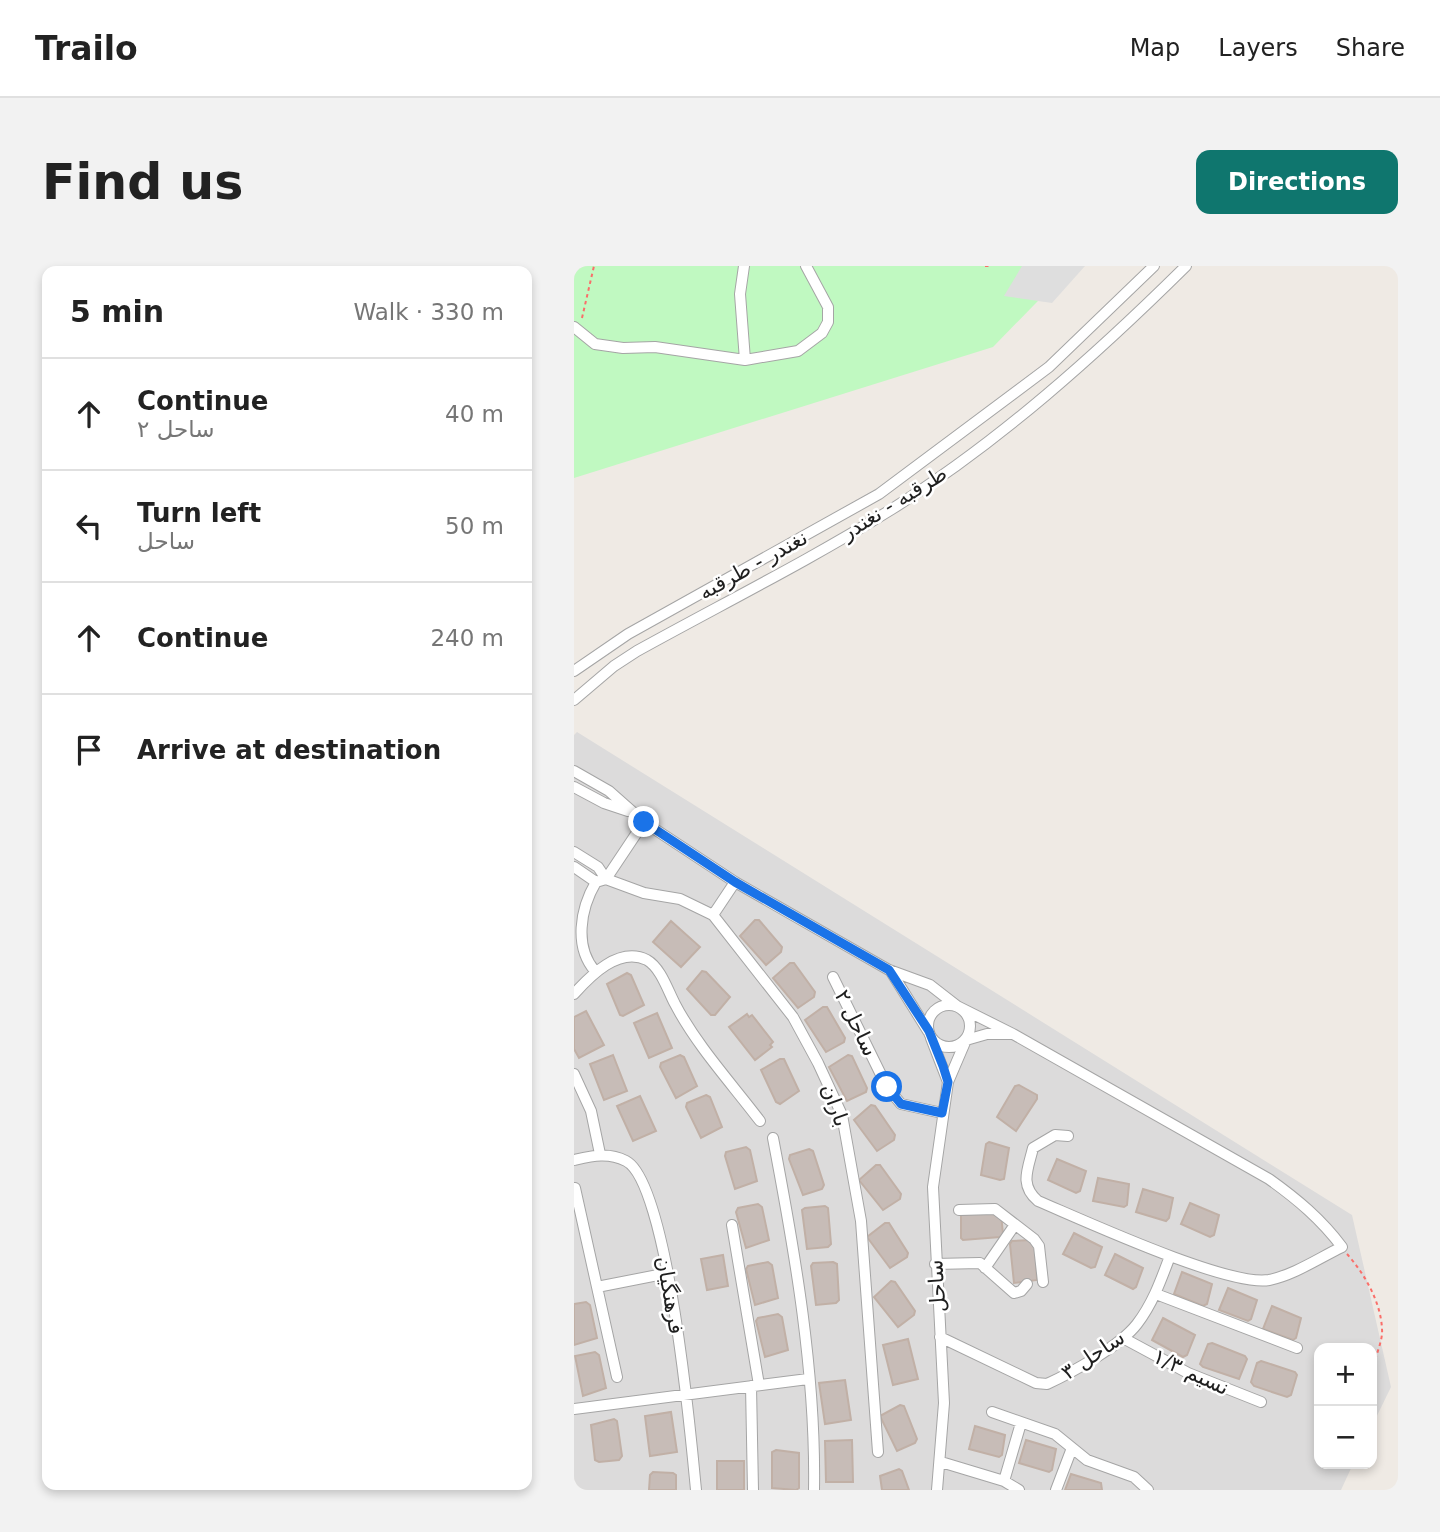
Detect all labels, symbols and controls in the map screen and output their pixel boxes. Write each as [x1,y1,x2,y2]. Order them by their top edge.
text: Trailo [35,29,138,68]
text: Map [1130,34,1180,62]
text: Layers [1218,34,1298,62]
text: Share [1336,34,1405,62]
button: Directions [1196,150,1398,214]
text: Find us [42,154,243,211]
text: 5 min [70,294,164,329]
text: Walk · 330 m [353,299,504,325]
text: Continue [137,386,268,416]
icon: ahead [70,395,108,433]
text: 40 m [445,401,504,427]
text: ساحل ۲ [137,416,215,442]
street label: طرقبه - نغندر [836,461,951,546]
text: Turn left [137,498,261,528]
icon: left [70,507,108,545]
text: 50 m [445,513,504,539]
street label: نغندر - طرقبه [695,525,811,605]
text: ساحل [137,528,195,554]
icon: ahead [70,619,108,657]
text: Continue [137,623,268,653]
text: 240 m [430,625,504,651]
icon: arrive [70,731,108,769]
text: Arrive at destination [137,735,441,765]
route end [628,806,659,837]
street label: ساحل ۲ [830,986,882,1060]
route start [871,1071,902,1102]
street label: باران [816,1080,854,1130]
street label: فرهنگیان [651,1254,689,1336]
street label: ساحل [923,1259,951,1313]
street label: ساحل ۳ [1057,1325,1129,1385]
map controls [1314,1343,1377,1469]
button: + [1314,1343,1377,1406]
street label: نسیم ۱/۳ [1149,1344,1233,1401]
button: − [1314,1406,1377,1469]

